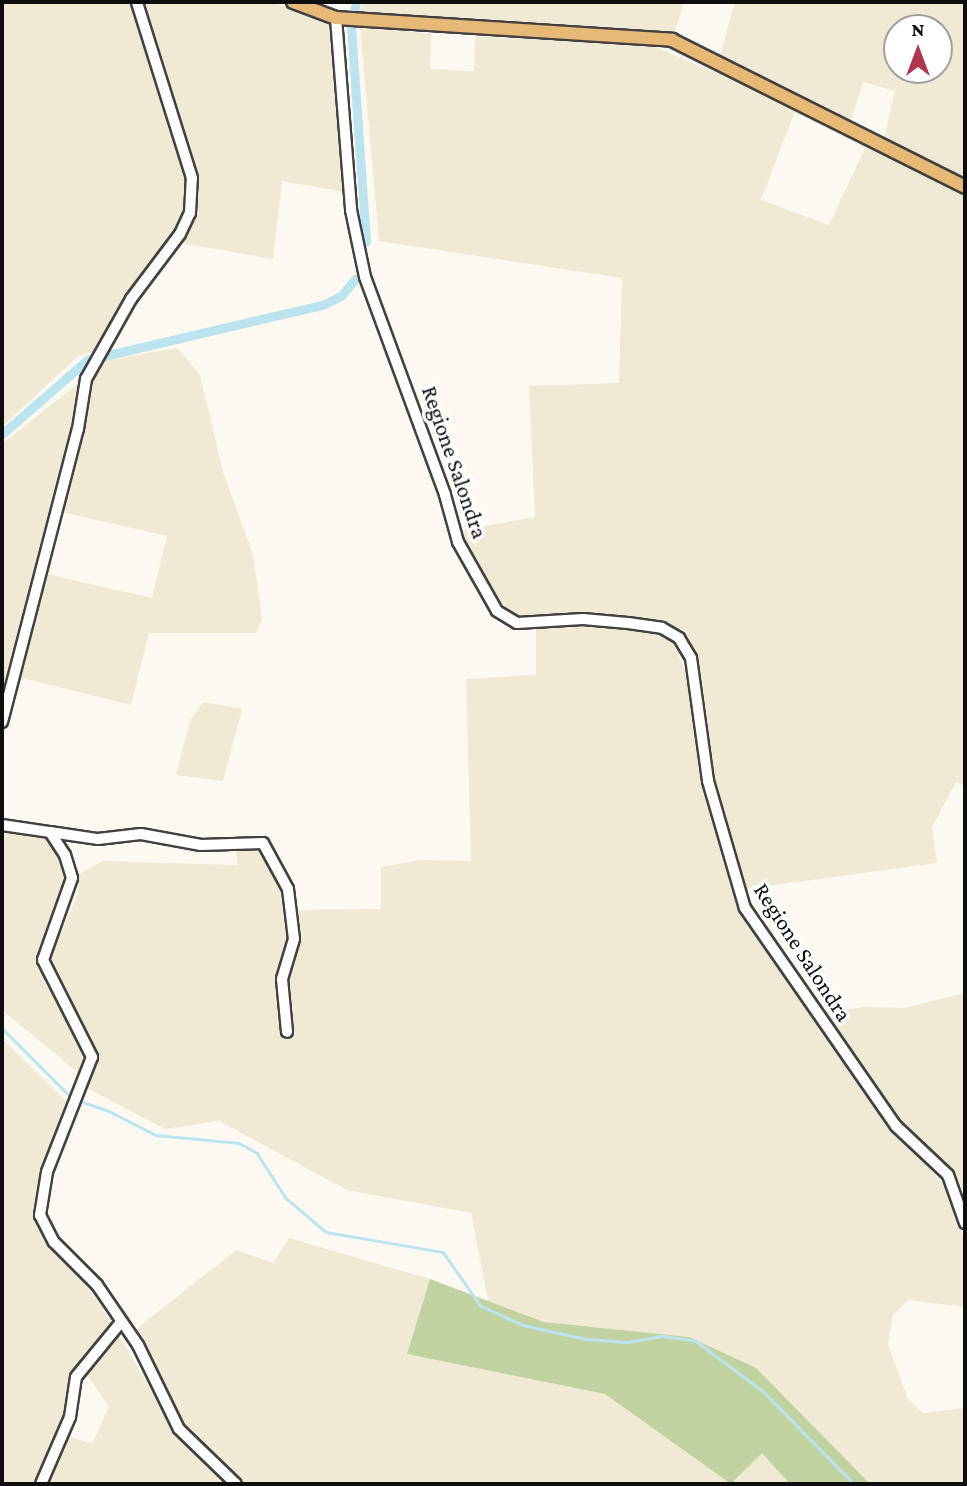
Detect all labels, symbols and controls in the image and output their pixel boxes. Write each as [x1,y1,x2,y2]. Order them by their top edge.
north arrow [883,14,953,84]
text: N [912,19,924,40]
street label: Regione Salondra [416,382,494,542]
street label: Regione Salondra [748,878,858,1026]

